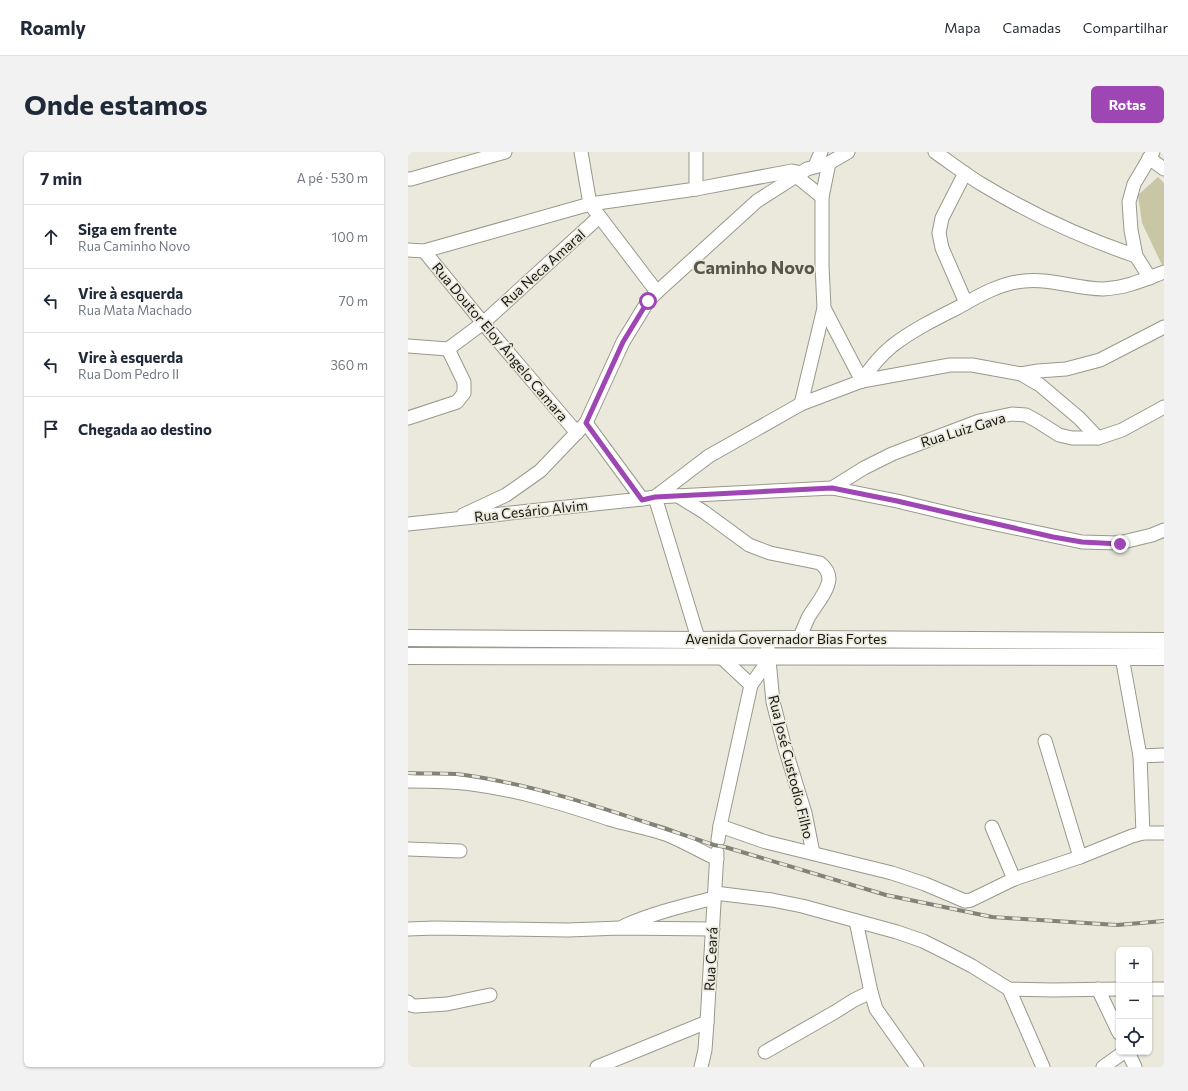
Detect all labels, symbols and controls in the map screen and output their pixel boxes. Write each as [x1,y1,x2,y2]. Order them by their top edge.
text: Roamly [20,16,86,39]
text: Mapa [944,19,981,36]
text: Camadas [1003,19,1061,36]
text: Compartilhar [1083,19,1168,36]
button: Rotas [1091,86,1164,123]
text: Onde estamos [24,87,208,121]
text: 7 min [40,168,82,189]
text: A pé · 530 m [297,170,368,186]
text: Siga em frente [78,220,177,238]
street label: Rua Neca Amaral [497,225,588,310]
icon: ahead [40,226,62,248]
text: 100 m [332,229,368,245]
text: Rua Caminho Novo [78,238,190,254]
district label: Caminho Novo [693,256,815,278]
street label: Rua Doutor Eloy Ângelo Camara [429,259,572,425]
text: Vire à esquerda [78,284,183,302]
icon: left [40,290,62,312]
route start [639,292,657,310]
text: 70 m [339,293,368,309]
text: Rua Mata Machado [78,302,192,318]
text: Vire à esquerda [78,348,183,366]
icon: left [40,354,62,376]
text: 360 m [330,357,368,373]
text: Rua Dom Pedro II [78,366,179,382]
street label: Rua Luiz Gava [918,409,1007,451]
icon: arrive [40,418,62,440]
text: Chegada ao destino [78,420,212,438]
street label: Rua Cesário Alvim [473,496,589,525]
route end [1111,535,1129,553]
street label: Avenida Governador Bias Fortes [685,630,887,647]
street label: Rua José Custodio Filho [765,693,818,841]
street label: Rua Ceará [700,927,721,991]
map controls [1116,947,1152,1055]
button: + [1116,947,1152,983]
button: − [1116,983,1152,1019]
button: locate [1116,1019,1152,1055]

